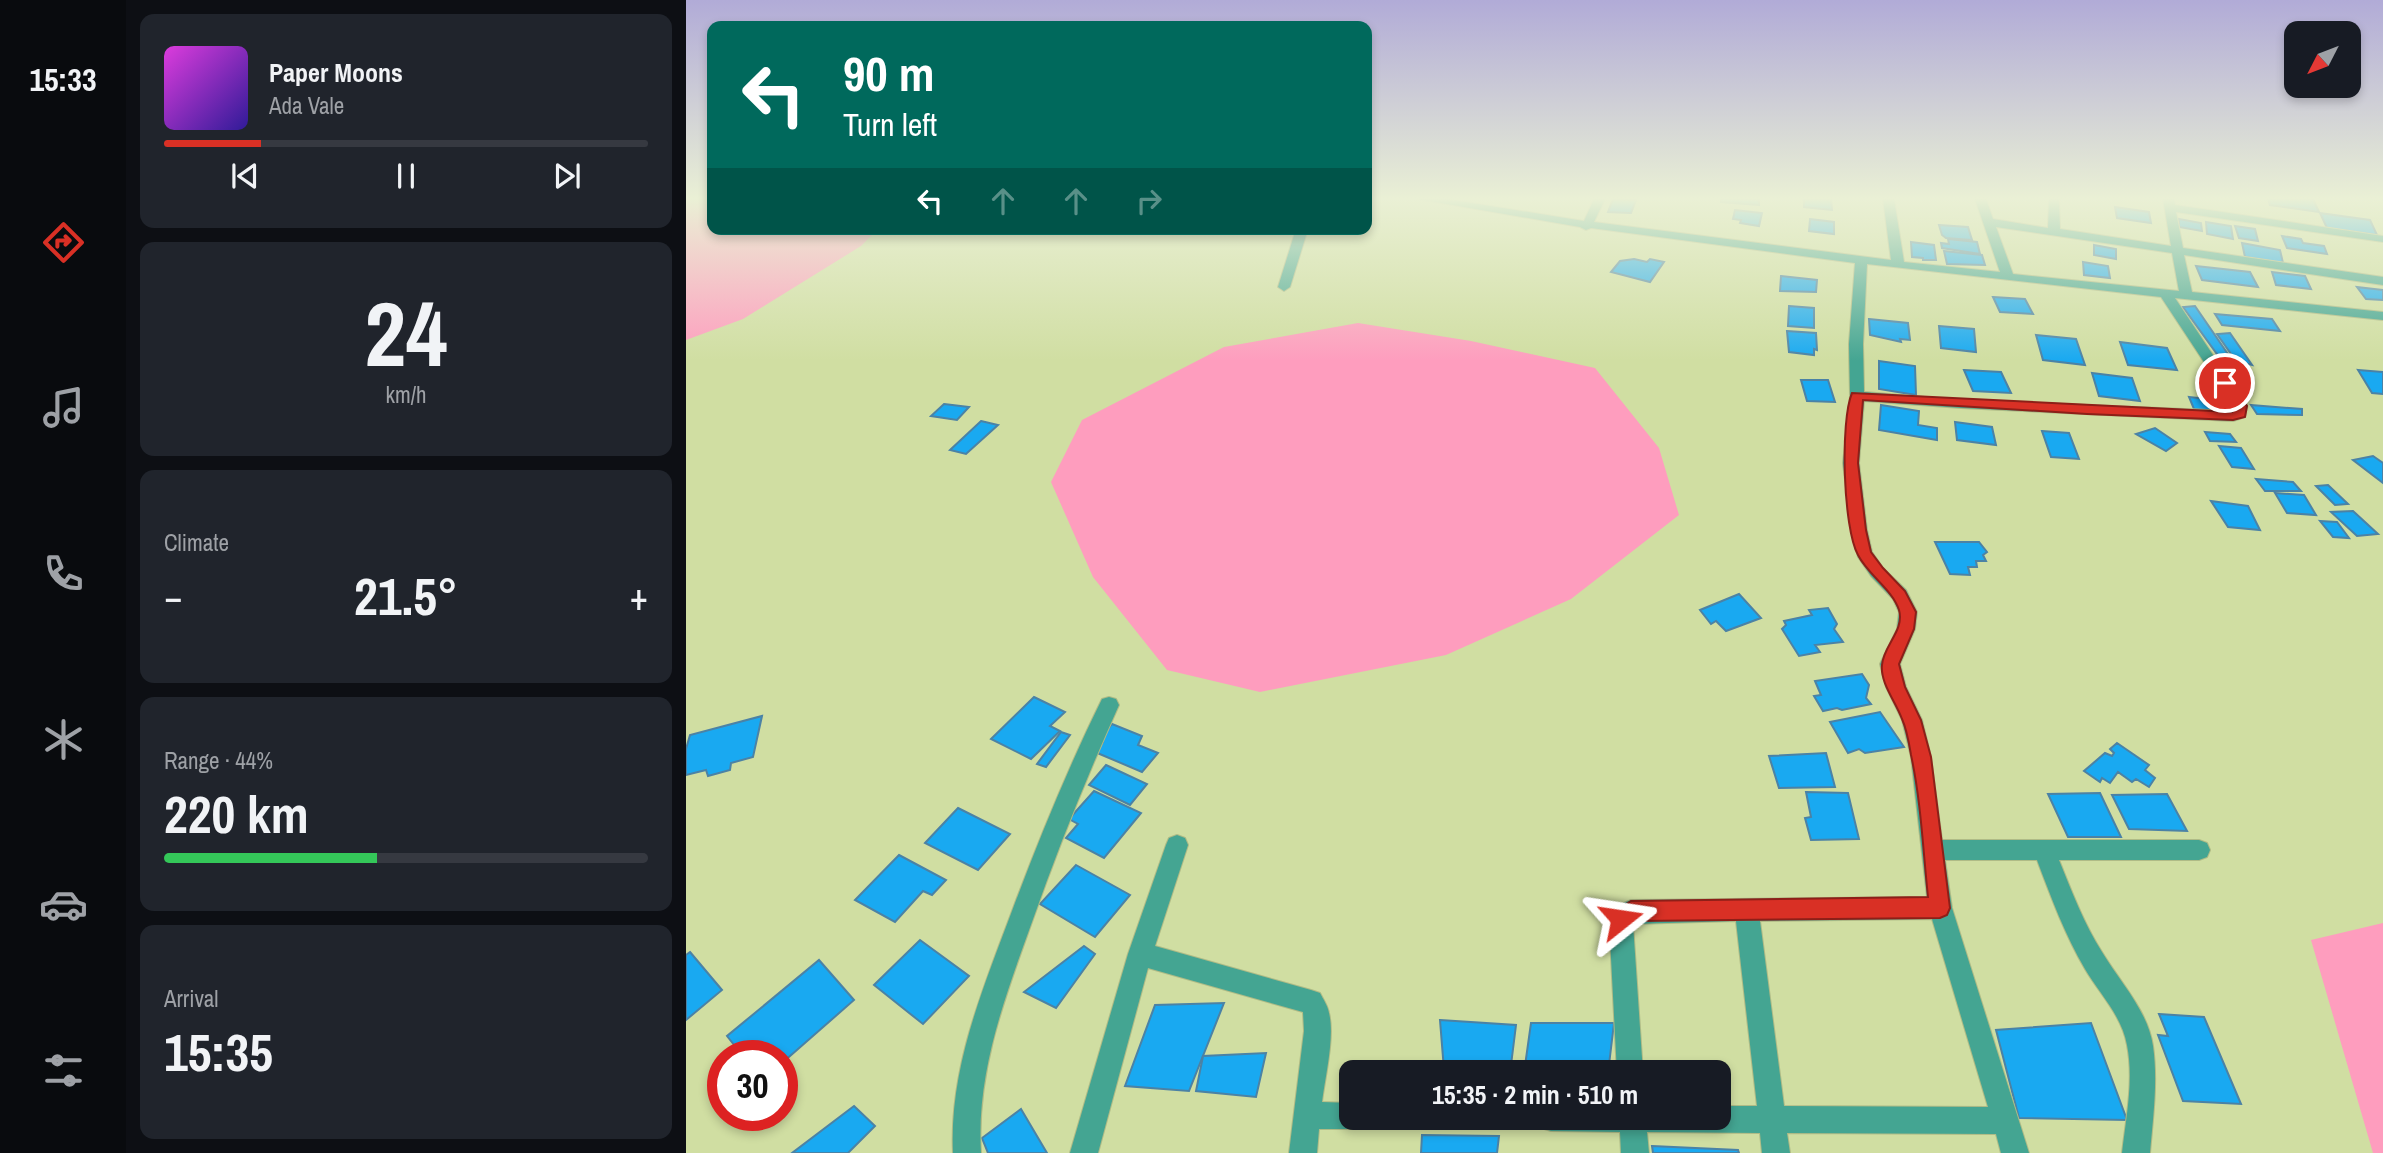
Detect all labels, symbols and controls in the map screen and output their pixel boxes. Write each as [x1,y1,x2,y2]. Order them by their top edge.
north arrow [2284,21,2361,98]
map controls [2284,21,2361,98]
text: 90 m [843,40,935,106]
icon: left [728,49,819,140]
text: Paper Moons [269,55,403,90]
text: 15:33 [29,58,97,101]
text: Ada Vale [269,90,344,121]
text: Turn left [843,103,937,146]
icon: previous [226,157,264,195]
icon: pause [387,157,425,195]
icon: next [548,157,586,195]
icon: left [911,182,949,220]
icon: ahead [984,182,1022,220]
icon: ahead [1057,182,1095,220]
icon: right [1130,182,1168,220]
icon: directions [39,218,88,267]
text: 24 [365,272,448,394]
pin [2195,353,2255,413]
icon: arrive [2206,364,2244,402]
text: km/h [386,379,426,410]
icon: music [39,383,88,432]
text: Climate [164,527,229,558]
icon: phone [39,549,88,598]
text: 21.5° [354,561,458,631]
text: − [164,571,182,622]
text: + [630,571,648,622]
icon: climate [39,715,88,764]
text: Range · 44% [164,745,273,776]
text: 220 km [164,779,309,849]
icon: car [39,880,88,929]
position arrow [1584,882,1658,956]
text: Arrival [164,983,219,1014]
text: 15:35 [164,1017,273,1087]
speed limit sign: 30 [707,1040,798,1131]
icon: filters [39,1046,88,1095]
text: 15:35 · 2 min · 510 m [1432,1077,1638,1112]

